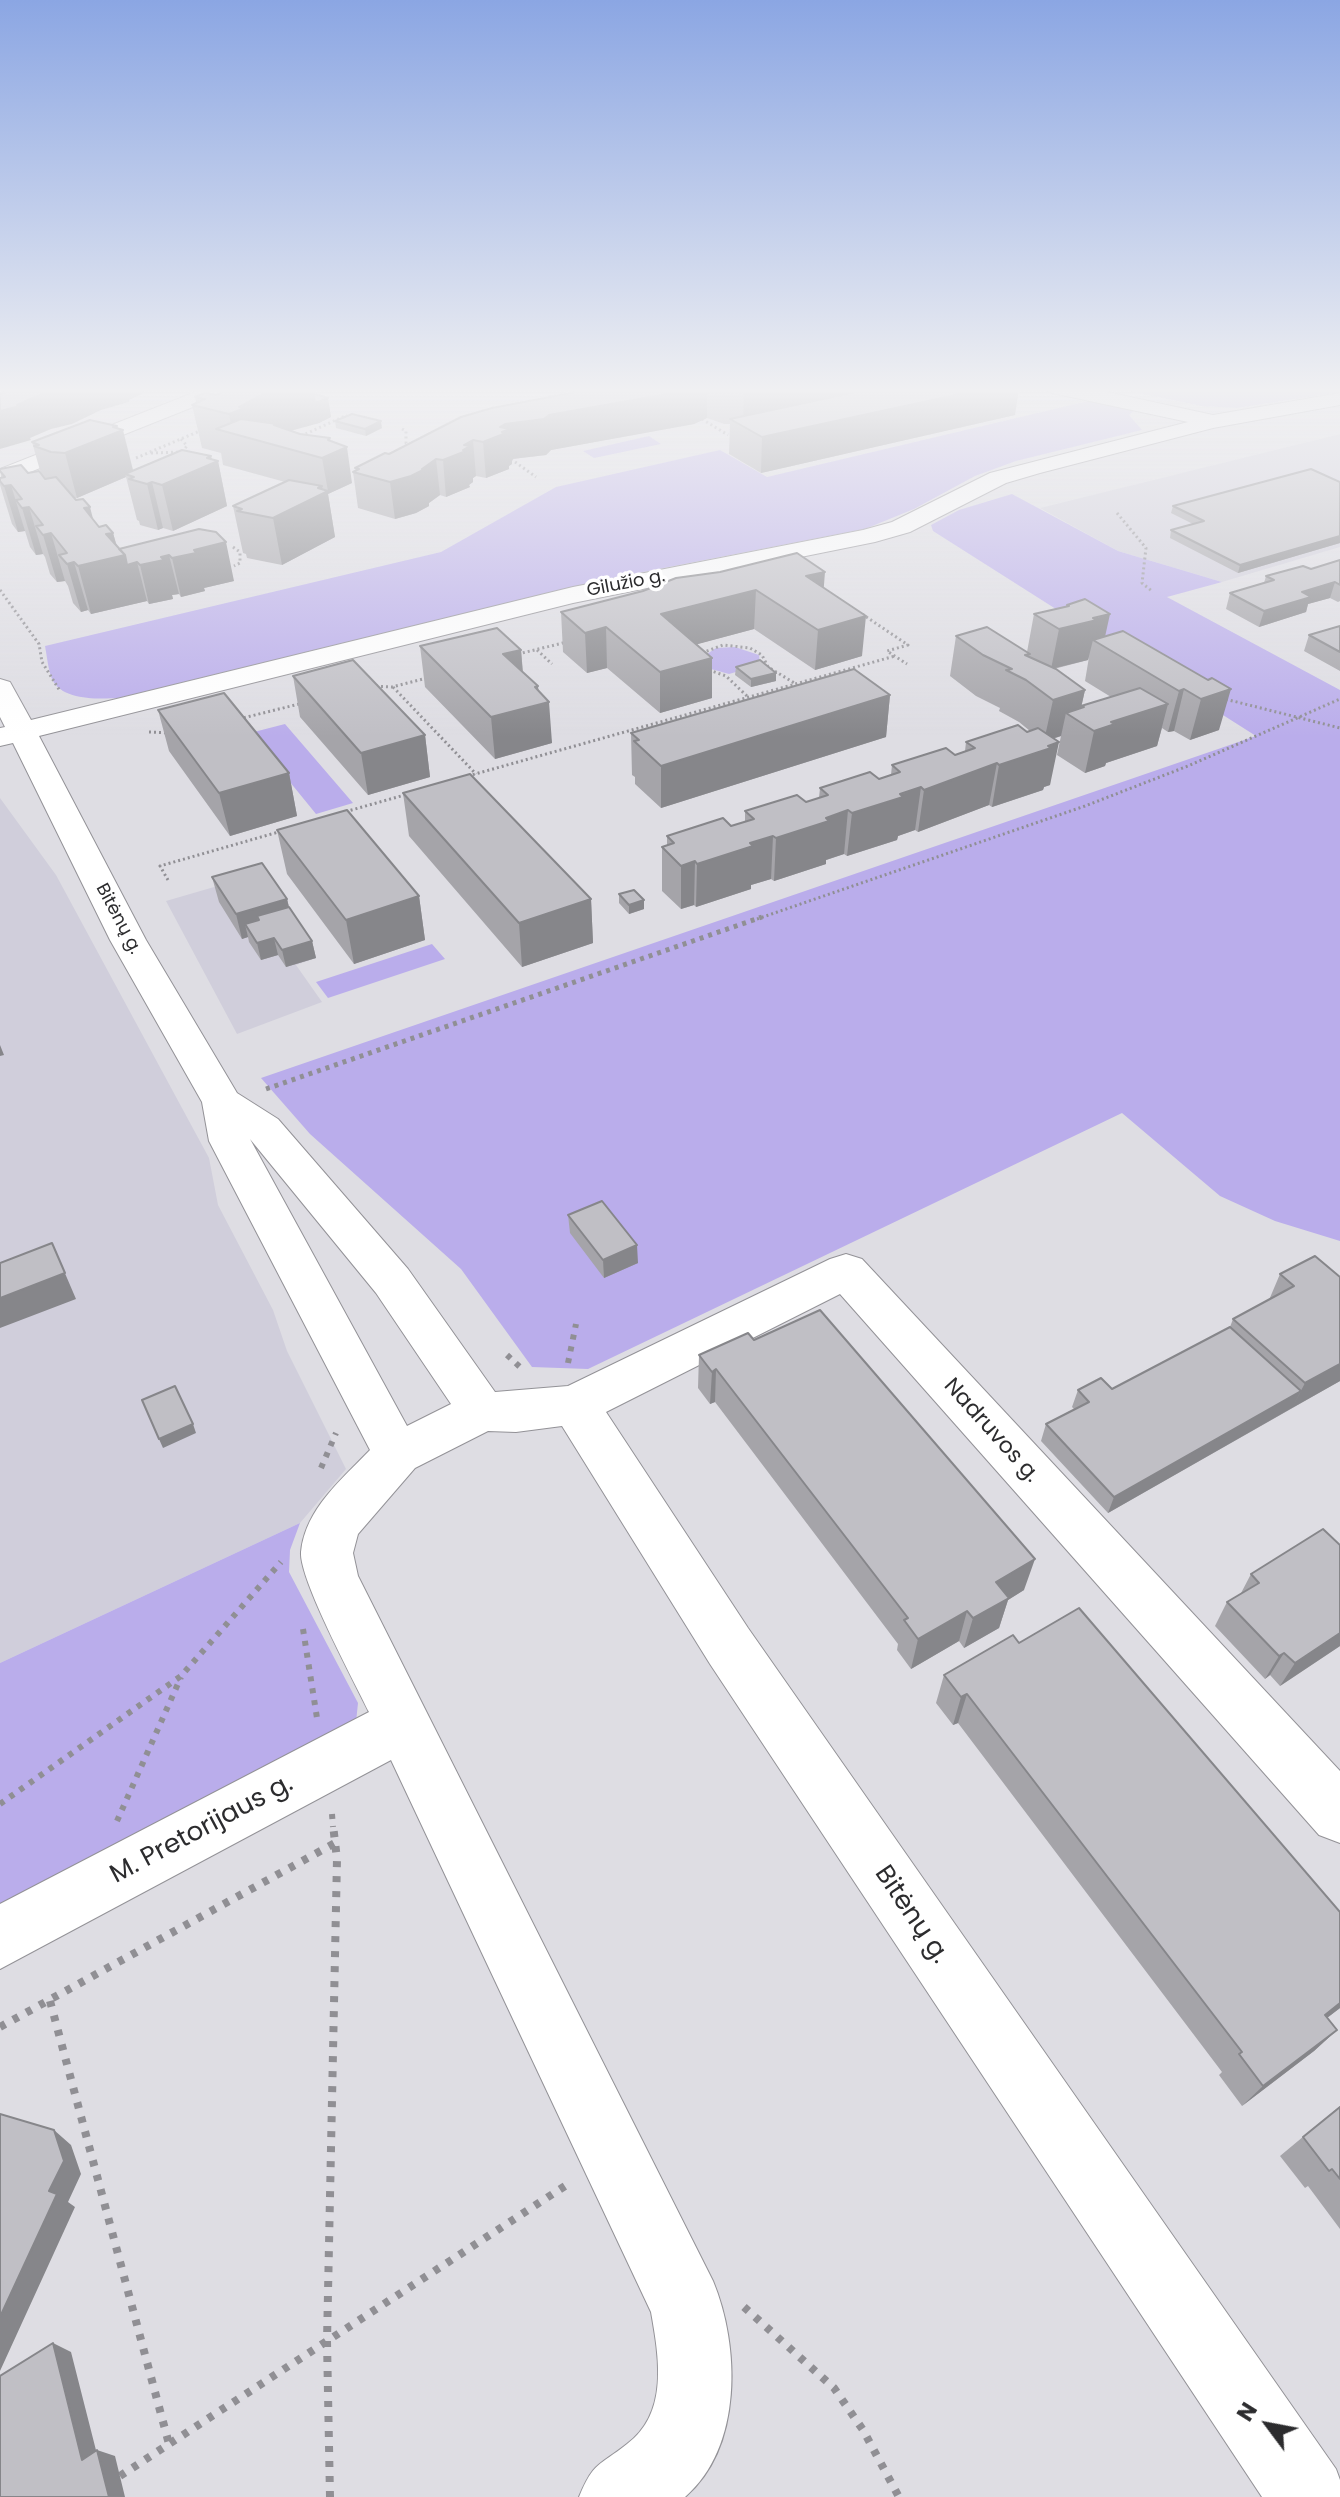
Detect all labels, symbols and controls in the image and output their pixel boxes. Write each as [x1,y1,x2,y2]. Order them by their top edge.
street label: Gilužio g. [585,566,667,602]
street label: Bitėnų g. [90,880,146,958]
street label: Nadruvos g. [937,1374,1045,1488]
street label: M. Pretorijaus g. [105,1769,299,1891]
street label: Bitėnų g. [867,1860,955,1970]
north arrow [1228,2385,1308,2465]
text: N [1230,2397,1265,2427]

